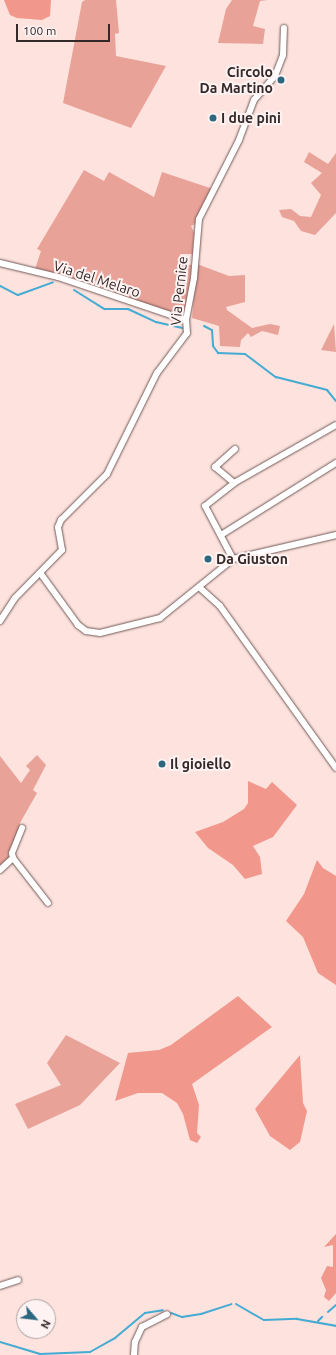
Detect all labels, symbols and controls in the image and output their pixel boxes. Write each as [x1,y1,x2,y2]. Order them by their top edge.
scale bar [18,16,112,42]
text: 100 m [23,24,56,37]
place label: Circolo Da Martino [200,64,273,96]
marker: Circolo Da Martino [276,75,286,85]
place label: I due pini [221,110,281,126]
marker: I due pini [208,113,218,123]
street label: Via Pernice [167,255,191,327]
street label: Via del Melaro [52,257,142,301]
place label: Da Giuston [216,551,288,567]
marker: Da Giuston [203,554,213,564]
place label: Il gioiello [170,756,231,772]
marker: Il gioiello [157,759,167,769]
north arrow [16,1299,56,1339]
text: N [38,1318,53,1331]

